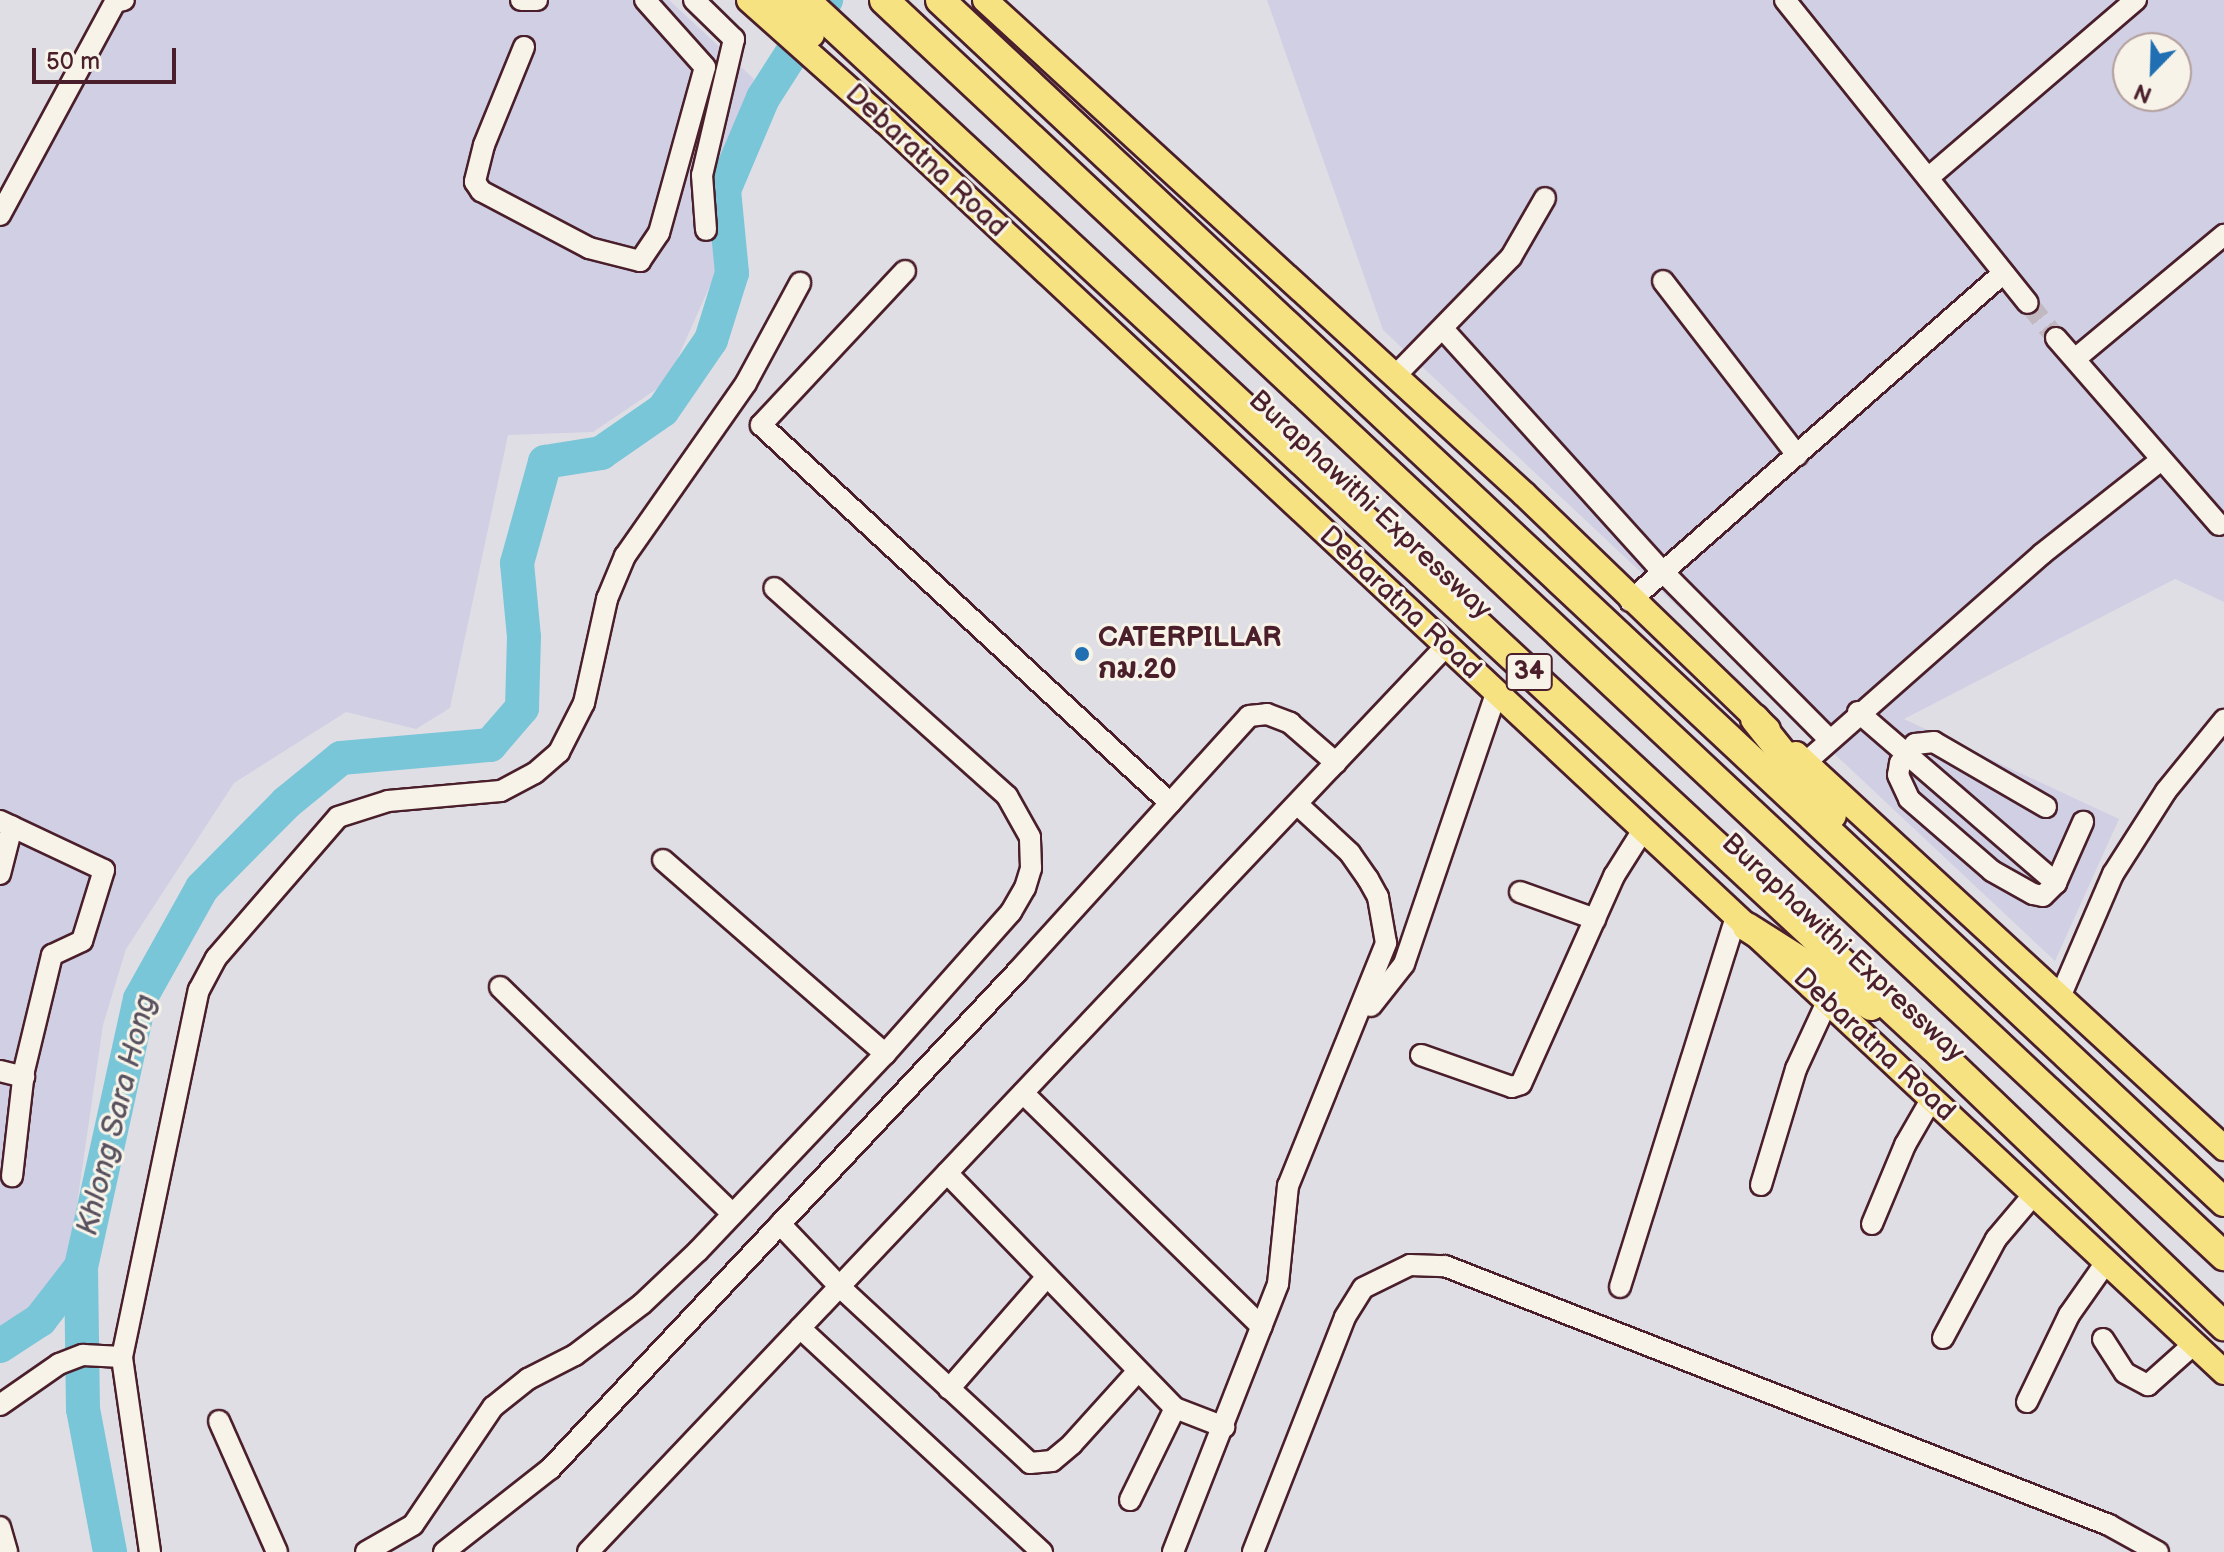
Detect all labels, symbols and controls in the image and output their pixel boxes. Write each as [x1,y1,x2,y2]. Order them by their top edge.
scale bar [36,32,180,82]
north arrow [2112,32,2192,112]
text: 50 m [46,47,100,76]
street label: Debaratna Road [838,77,1014,245]
text: N [2130,77,2156,108]
street label: Buraphawithi Expressway [1242,384,1498,626]
street label: Debaratna Road [1312,519,1488,687]
place label: CATERPILLAR กม.20 [1098,621,1281,687]
marker: CATERPILLAR กม.20 [1073,645,1091,663]
road number: 34 [1505,650,1553,694]
street label: Buraphawithi Expressway [1715,827,1971,1069]
street label: Debaratna Road [1786,961,1962,1129]
water label: Khlong Sara Hong [70,991,164,1239]

